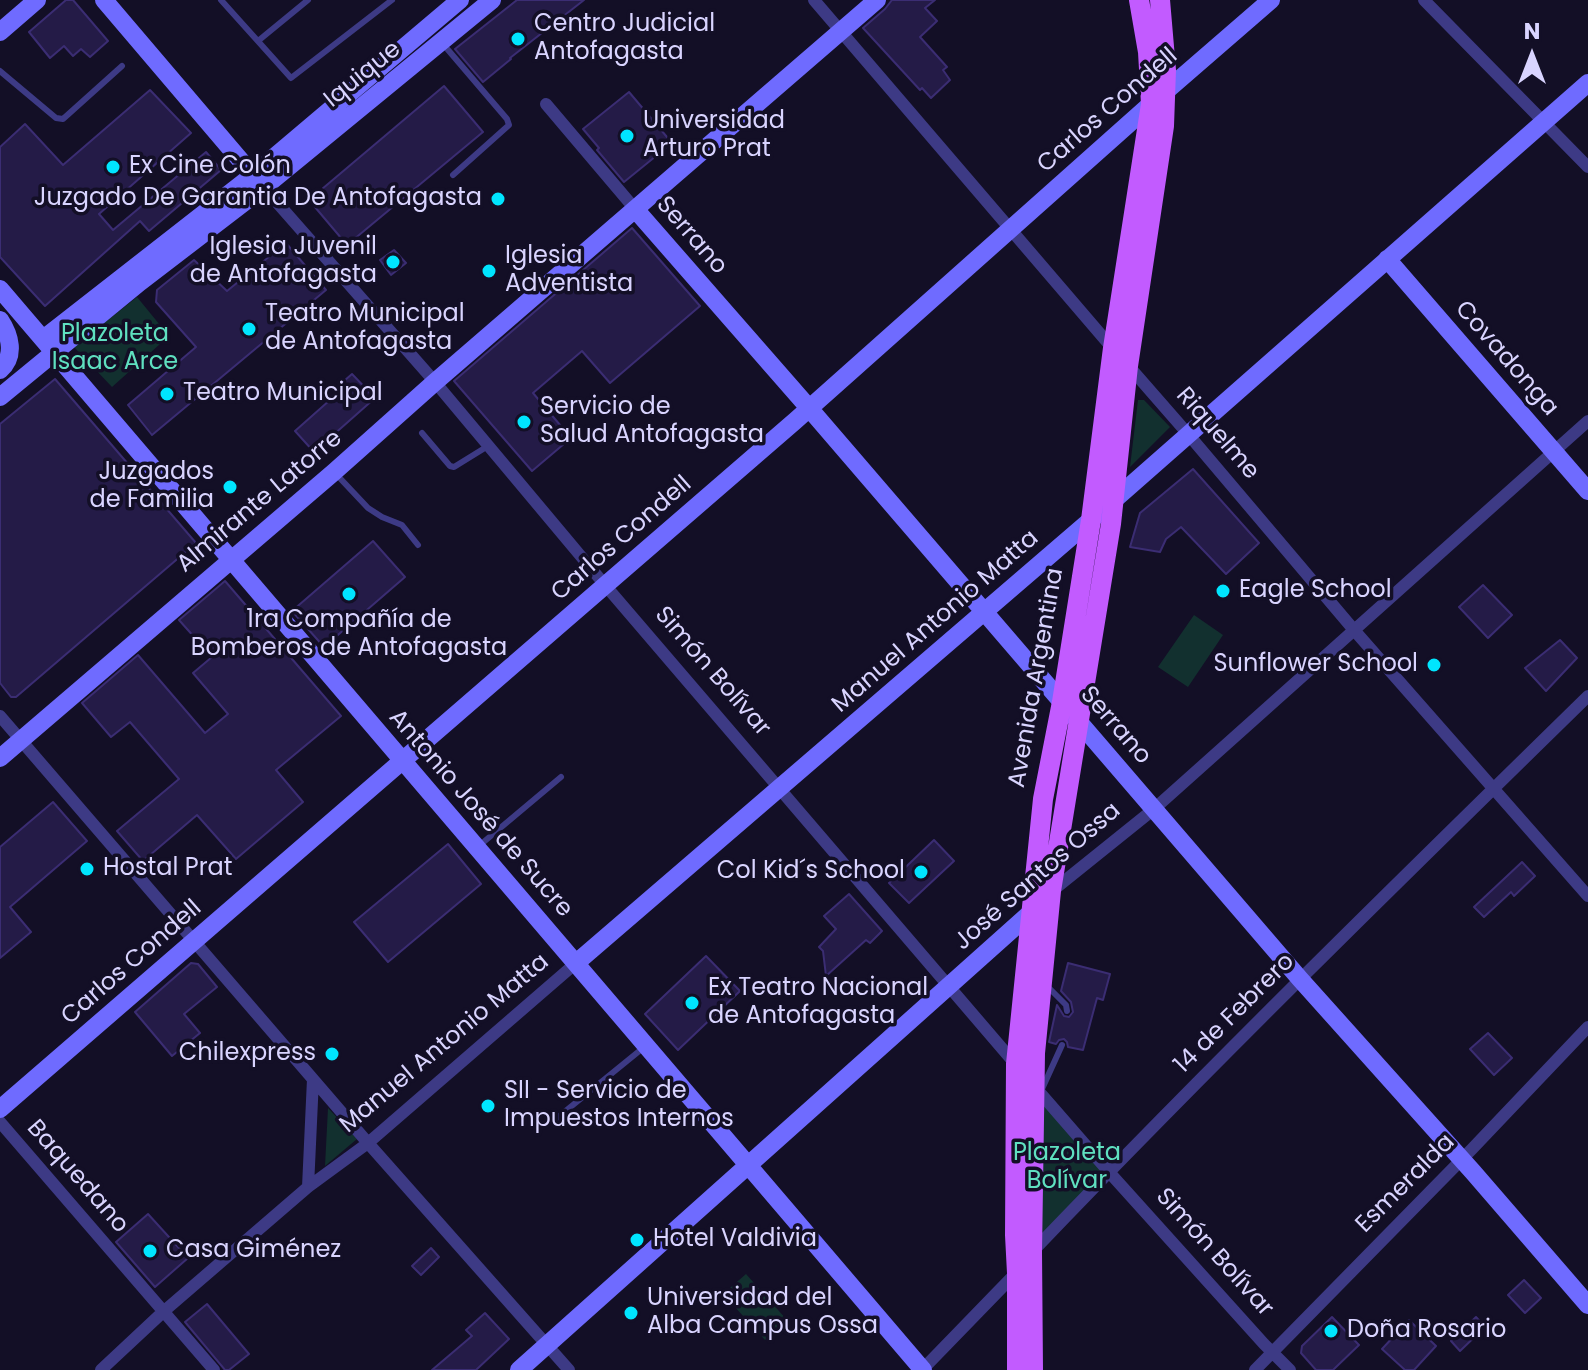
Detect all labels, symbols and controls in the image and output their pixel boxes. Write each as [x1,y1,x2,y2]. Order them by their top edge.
place label: Centro Judicial Antofagasta [534,11,715,67]
north arrow [1492,16,1572,96]
text: N [1524,16,1540,47]
marker: Centro Judicial Antofagasta [509,30,527,48]
street label: Iquique [319,36,407,114]
street label: Carlos Condell [1032,42,1184,180]
place label: Universidad Arturo Prat [643,108,785,164]
marker: Universidad Arturo Prat [618,127,636,145]
place label: Ex Cine Colón [129,153,291,181]
marker: Ex Cine Colón [104,158,122,176]
place label: Juzgado De Garantia De Antofagasta [34,185,482,213]
marker: Juzgado De Garantia De Antofagasta [489,190,507,208]
street label: Serrano [649,191,733,281]
place label: Iglesia Juvenil de Antofagasta [190,234,377,290]
place label: Iglesia Adventista [505,243,633,299]
marker: Iglesia Juvenil de Antofagasta [384,253,402,271]
marker: Iglesia Adventista [480,262,498,280]
street label: Covadonga [1448,296,1564,422]
place label: Teatro Municipal de Antofagasta [265,301,465,357]
marker: Teatro Municipal de Antofagasta [240,320,258,338]
park label: Plazoleta Isaac Arce [52,321,178,377]
place label: Teatro Municipal [183,380,383,408]
street label: Riquelme [1169,382,1265,486]
marker: Teatro Municipal [158,385,176,403]
place label: Servicio de Salud Antofagasta [540,394,764,450]
marker: Servicio de Salud Antofagasta [515,413,533,431]
street label: Almirante Latorre [172,425,348,579]
place label: Juzgados de Familia [90,459,214,515]
street label: Carlos Condell [546,470,698,608]
marker: Juzgados de Familia [221,478,239,496]
street label: Manuel Antonio Matta [827,525,1045,719]
street label: Avenida Argentina [1004,566,1070,790]
place label: Eagle School [1239,577,1392,605]
marker: Eagle School [1214,582,1232,600]
marker: 1ra Compañía de Bomberos de Antofagasta [340,585,358,603]
street label: Simón Bolívar [648,601,776,743]
place label: 1ra Compañía de Bomberos de Antofagasta [191,607,507,663]
place label: Sunflower School [1213,651,1418,679]
marker: Sunflower School [1425,656,1443,674]
street label: Serrano [1073,681,1157,771]
street label: Antonio José de Sucre [382,704,578,924]
street label: José Santos Ossa [949,797,1127,957]
place label: Hostal Prat [103,855,233,883]
place label: Col Kid´s School [717,858,905,886]
marker: Hostal Prat [78,860,96,878]
marker: Col Kid´s School [912,863,930,881]
street label: Carlos Condell [56,894,208,1032]
street label: Manuel Antonio Matta [335,948,555,1140]
street label: 14 de Febrero [1169,948,1301,1080]
place label: Ex Teatro Nacional de Antofagasta [708,975,928,1031]
marker: Ex Teatro Nacional de Antofagasta [683,994,701,1012]
place label: Chilexpress [179,1040,316,1068]
marker: Chilexpress [323,1045,341,1063]
place label: SII - Servicio de Impuestos Internos [504,1078,734,1134]
marker: SII - Servicio de Impuestos Internos [479,1097,497,1115]
street label: Baquedano [20,1115,134,1239]
street label: Esmeralda [1351,1129,1461,1239]
park label: Plazoleta Bolívar [1013,1140,1121,1196]
street label: Simón Bolívar [1149,1183,1279,1323]
place label: Hotel Valdivia [653,1226,817,1254]
marker: Hotel Valdivia [628,1231,646,1249]
place label: Casa Giménez [166,1237,341,1265]
marker: Casa Giménez [141,1242,159,1260]
place label: Universidad del Alba Campus Ossa [647,1285,878,1341]
marker: Universidad del Alba Campus Ossa [622,1304,640,1322]
place label: Doña Rosario [1347,1317,1506,1345]
marker: Doña Rosario [1322,1322,1340,1340]

